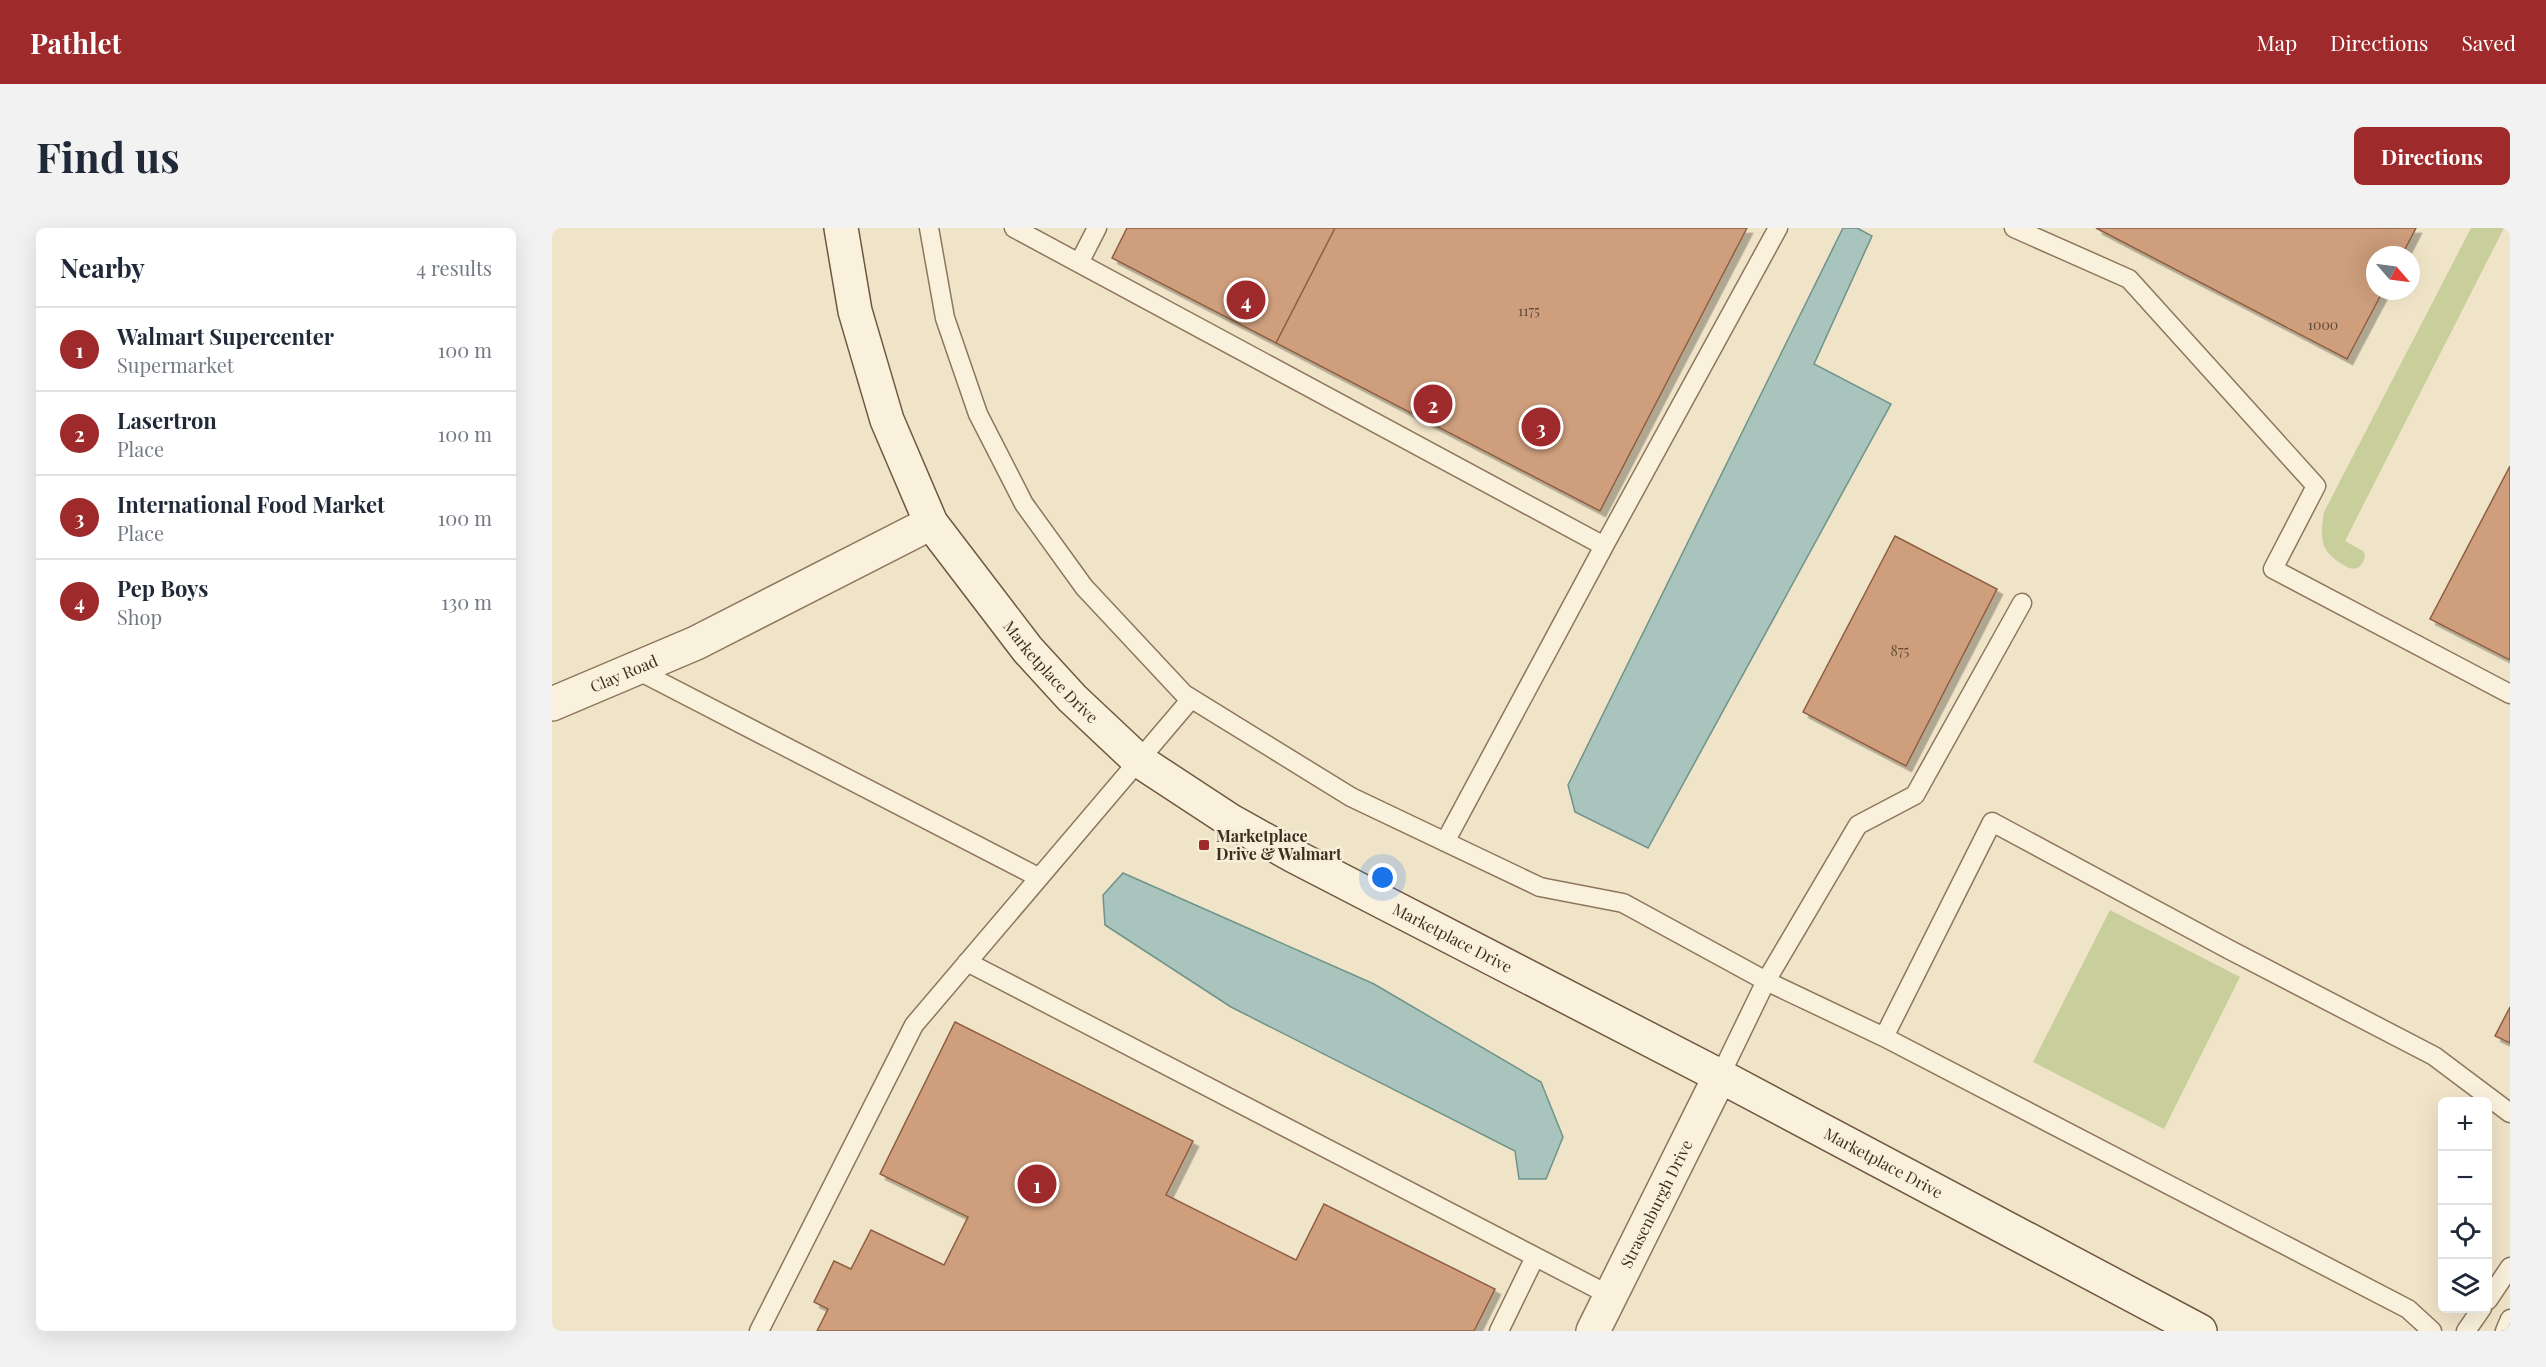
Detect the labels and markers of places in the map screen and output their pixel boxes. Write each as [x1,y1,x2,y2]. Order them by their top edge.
pin: 4 [1226,278,1266,322]
pin: 2 [1414,382,1452,426]
pin: 3 [1522,404,1560,450]
place label: Marketplace Drive & Walmart [1216,825,1342,864]
marker: Marketplace Drive & Walmart [1197,838,1211,852]
pin: 1 [1018,1162,1056,1206]

